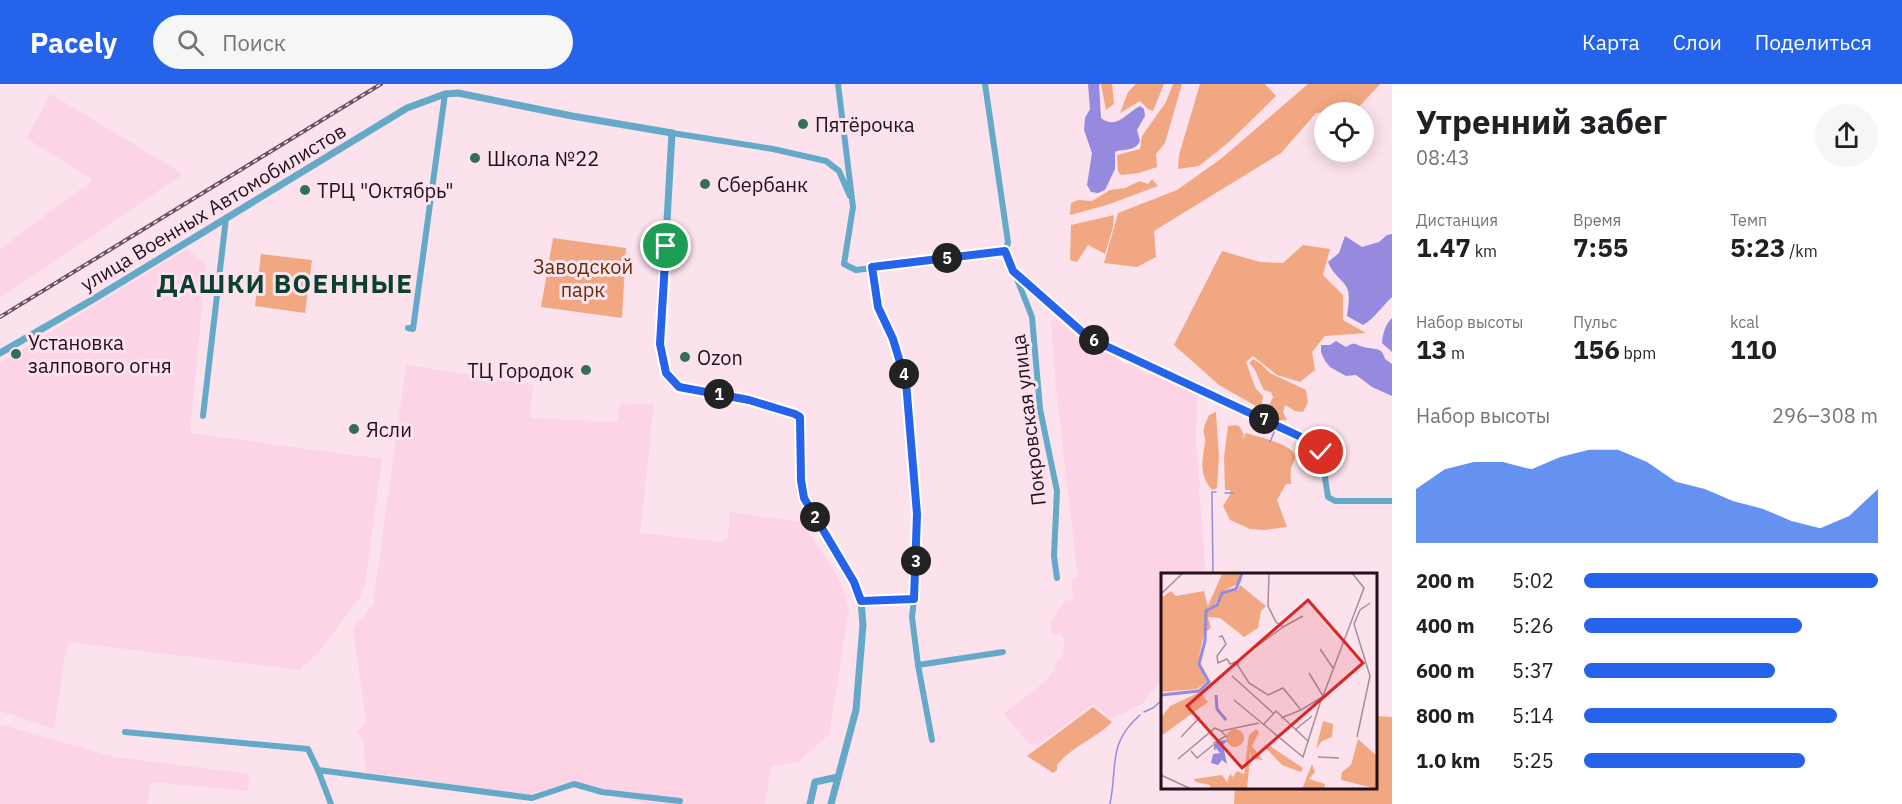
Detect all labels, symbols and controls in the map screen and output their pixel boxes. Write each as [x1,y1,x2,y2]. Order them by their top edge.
search box [153,15,573,69]
text: Pacely [30,24,117,61]
icon: search [174,26,207,59]
text: Поиск [222,28,286,57]
text: Карта [1582,28,1640,56]
text: Слои [1673,28,1722,56]
text: Поделиться [1755,28,1872,56]
text: Утренний забег [1416,100,1667,143]
map controls [1314,102,1374,162]
button: locate [1314,102,1374,162]
button: share [1815,104,1878,167]
place label: Пятёрочка [815,111,915,138]
street label: улица Военных Автомобилистов [75,117,351,297]
marker: Пятёрочка [796,117,810,131]
text: 08:43 [1416,144,1470,171]
place label: Школа №22 [487,145,599,172]
marker: Школа №22 [468,151,482,165]
place label: Сбербанк [717,171,808,198]
place label: ТРЦ "Октябрь" [317,177,454,204]
marker: Сбербанк [698,177,712,191]
marker: ТРЦ "Октябрь" [298,183,312,197]
text: Дистанция [1416,210,1498,230]
text: Время [1573,210,1621,230]
text: Темп [1730,210,1767,230]
pin [640,220,691,271]
icon: arrive [649,229,682,262]
text: 1.47 [1416,230,1471,264]
text: 7:55 [1573,230,1628,264]
text: 5:23 [1730,230,1785,264]
text: km [1471,241,1497,261]
text: /km [1785,241,1818,261]
pin: 5 [932,243,962,273]
text: 5 [942,248,952,268]
park label: Заводской парк [533,253,633,303]
district label: ДАШКИ ВОЕННЫЕ [156,266,414,300]
text: Набор высоты [1416,312,1523,332]
text: Пульс [1573,312,1617,332]
text: kcal [1730,312,1759,332]
pin: 6 [1079,325,1109,355]
place label: Установка залпового огня [28,329,172,379]
text: 6 [1089,330,1099,350]
street label: Покровская улица [1004,332,1052,507]
text: 13 [1416,332,1447,366]
text: 156 [1573,332,1620,366]
text: 110 [1730,332,1777,366]
text: m [1447,343,1465,363]
text: bpm [1620,343,1656,363]
place label: Ozon [697,344,743,371]
marker: Установка залпового огня [9,347,23,361]
marker: Ozon [678,350,692,364]
place label: ТЦ Городок [467,357,574,384]
pin: 4 [889,359,919,389]
marker: ТЦ Городок [579,363,593,377]
text: 4 [899,364,909,384]
pin: 1 [704,379,734,409]
text: 1 [714,384,724,404]
text: Набор высоты [1416,402,1550,429]
text: 296–308 m [1772,402,1878,429]
pin: 7 [1249,404,1279,434]
text: 7 [1259,409,1269,429]
place label: Ясли [366,416,412,443]
marker: Ясли [347,422,361,436]
pin [1295,426,1346,477]
icon: check [1304,435,1337,468]
pin: 2 [800,502,830,532]
text: 2 [810,507,820,527]
pin: 3 [901,546,931,576]
text: 3 [911,551,921,571]
text: 200 m [1416,567,1475,594]
text: 5:02 [1512,567,1554,594]
inset map [1161,573,1377,789]
text: 400 m [1416,612,1475,639]
text: 5:26 [1512,612,1554,639]
text: 600 m [1416,657,1475,684]
text: 5:37 [1512,657,1554,684]
text: 800 m [1416,702,1475,729]
text: 5:14 [1512,702,1554,729]
text: 1.0 km [1416,747,1480,774]
text: 5:25 [1512,747,1554,774]

